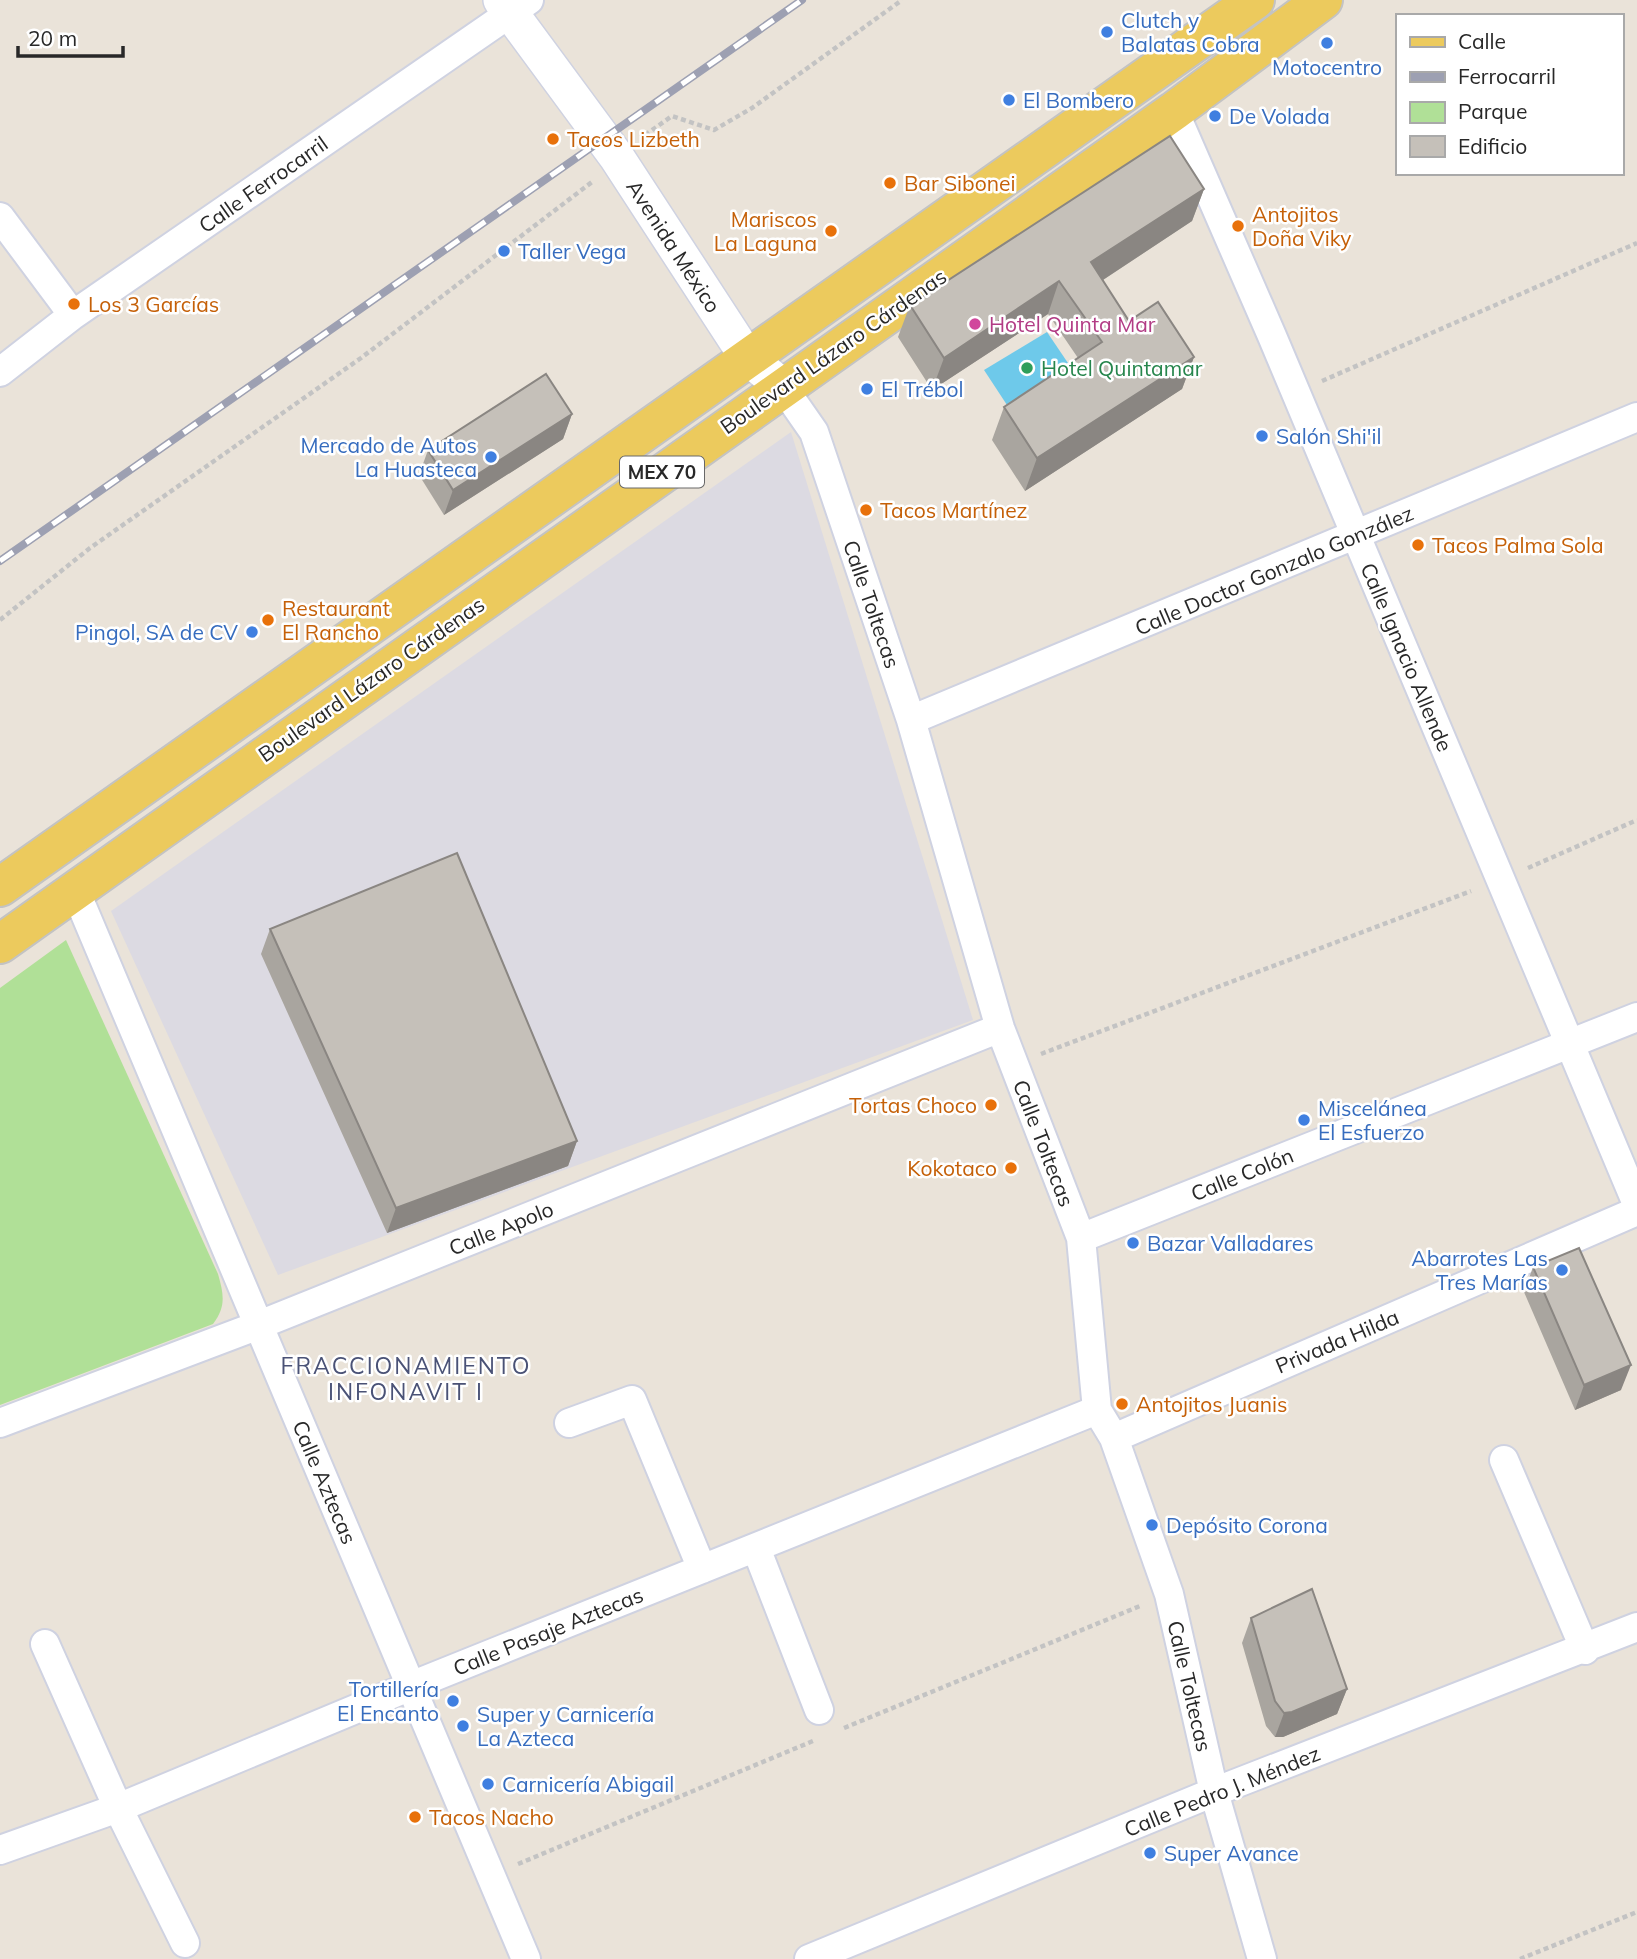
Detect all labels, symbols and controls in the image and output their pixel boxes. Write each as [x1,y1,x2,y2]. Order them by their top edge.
place label: Clutch y Balatas Cobra [1121,7,1260,57]
scale bar [18,14,122,58]
legend [1396,14,1623,175]
marker: Clutch y Balatas Cobra [1099,24,1115,40]
text: 20 m [28,25,77,51]
text: Calle [1458,28,1506,54]
marker: Motocentro [1319,35,1335,51]
place label: Motocentro [1272,54,1382,80]
text: Ferrocarril [1458,63,1556,89]
place label: El Bombero [1023,87,1134,113]
marker: El Bombero [1001,92,1017,108]
text: Parque [1458,98,1527,124]
place label: De Volada [1229,103,1330,129]
marker: De Volada [1207,108,1223,124]
place label: Tacos Lizbeth [567,126,700,152]
street label: Calle Ferrocarril [193,130,333,238]
marker: Tacos Lizbeth [545,131,561,147]
text: Edificio [1458,133,1527,159]
place label: Bar Sibonei [904,170,1015,196]
street label: Avenida México [621,175,727,317]
marker: Bar Sibonei [882,175,898,191]
place label: Antojitos Doña Viky [1252,201,1351,251]
place label: Mariscos La Laguna [714,206,817,256]
marker: Antojitos Doña Viky [1230,218,1246,234]
marker: Mariscos La Laguna [823,223,839,239]
place label: Taller Vega [518,238,626,264]
marker: Taller Vega [496,243,512,259]
street label: Boulevard Lázaro Cárdenas [715,263,951,439]
place label: Los 3 Garcías [88,291,219,317]
marker: Los 3 Garcías [66,296,82,312]
place label: Hotel Quinta Mar [989,311,1156,337]
marker: Hotel Quinta Mar [967,316,983,332]
place label: Hotel Quintamar [1041,355,1203,381]
marker: Hotel Quintamar [1019,360,1035,376]
place label: El Trébol [881,376,963,402]
marker: El Trébol [859,381,875,397]
place label: Salón Shi'il [1276,423,1381,449]
marker: Salón Shi'il [1254,428,1270,444]
place label: Mercado de Autos La Huasteca [300,432,477,482]
marker: Mercado de Autos La Huasteca [483,449,499,465]
road number: MEX 70 [620,457,704,488]
place label: Tacos Martínez [880,497,1027,523]
street label: Calle Doctor Gonzalo González [1131,499,1417,641]
marker: Tacos Martínez [858,502,874,518]
place label: Tacos Palma Sola [1432,532,1604,558]
street label: Calle Toltecas [838,537,906,671]
marker: Tacos Palma Sola [1410,537,1426,553]
street label: Calle Ignacio Allende [1355,559,1459,755]
street label: Boulevard Lázaro Cárdenas [253,591,489,767]
place label: Restaurant El Rancho [282,595,390,645]
marker: Restaurant El Rancho [260,612,276,628]
place label: Pingol, SA de CV [75,619,238,645]
marker: Pingol, SA de CV [244,624,260,640]
street label: Calle Toltecas [1008,1076,1080,1210]
place label: Tortas Choco [849,1092,977,1118]
place label: Miscelánea El Esfuerzo [1318,1095,1427,1145]
marker: Tortas Choco [983,1097,999,1113]
marker: Miscelánea El Esfuerzo [1296,1112,1312,1128]
street label: Calle Colón [1187,1142,1297,1206]
place label: Kokotaco [907,1155,997,1181]
marker: Kokotaco [1003,1160,1019,1176]
street label: Calle Apolo [445,1195,557,1261]
place label: Bazar Valladares [1147,1230,1314,1256]
marker: Bazar Valladares [1125,1235,1141,1251]
place label: Abarrotes Las Tres Marías [1411,1245,1548,1295]
marker: Abarrotes Las Tres Marías [1554,1262,1570,1278]
street label: Privada Hilda [1271,1303,1403,1379]
district label: FRACCIONAMIENTO INFONAVIT I [280,1351,532,1406]
place label: Antojitos Juanis [1136,1391,1287,1417]
marker: Antojitos Juanis [1114,1396,1130,1412]
street label: Calle Aztecas [287,1416,363,1548]
place label: Depósito Corona [1166,1512,1328,1538]
marker: Depósito Corona [1144,1517,1160,1533]
street label: Calle Pasaje Aztecas [449,1581,647,1681]
street label: Calle Toltecas [1162,1618,1218,1754]
place label: Tortillería El Encanto [337,1676,439,1726]
marker: Tortillería El Encanto [445,1693,461,1709]
place label: Super y Carnicería La Azteca [477,1701,654,1751]
marker: Super y Carnicería La Azteca [455,1718,471,1734]
street label: Calle Pedro J. Méndez [1120,1740,1324,1842]
place label: Carnicería Abigail [502,1771,674,1797]
marker: Carnicería Abigail [480,1776,496,1792]
place label: Tacos Nacho [429,1804,554,1830]
marker: Tacos Nacho [407,1809,423,1825]
place label: Super Avance [1164,1840,1299,1866]
marker: Super Avance [1142,1845,1158,1861]

